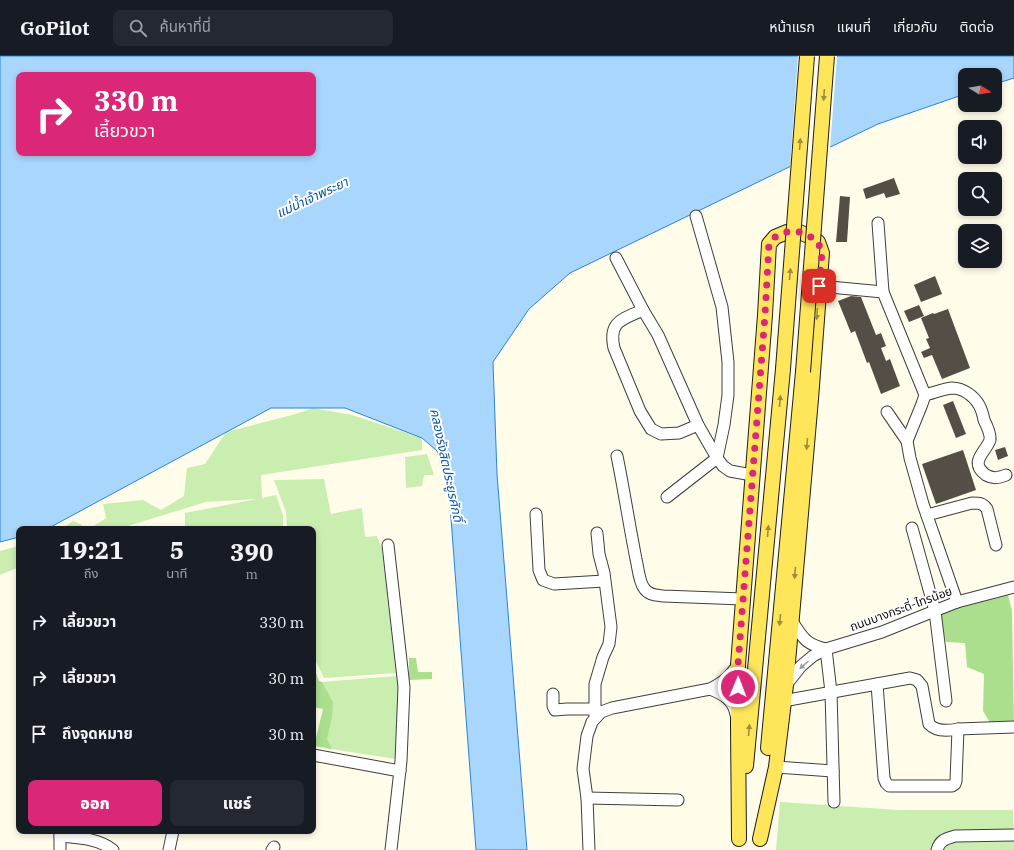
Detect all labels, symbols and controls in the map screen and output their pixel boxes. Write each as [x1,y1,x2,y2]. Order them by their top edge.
search box [113,10,393,46]
text: GoPilot [20,16,89,40]
icon: search [127,17,149,39]
text: ค้นหาที่นี่ [159,17,211,36]
text: หน้าแรก [769,18,815,36]
text: แผนที่ [837,18,871,36]
text: เกี่ยวกับ [893,18,938,36]
text: ติดต่อ [960,18,994,36]
north arrow [958,68,1002,112]
map controls [958,68,1002,268]
text: 330 m [94,82,178,119]
icon: right [28,88,80,140]
one-way arrow [821,89,828,101]
text: เลี้ยวขวา [94,119,155,142]
button: sound [958,120,1002,164]
one-way arrow [797,138,804,150]
water label: แม่น้ำเจ้าพระยา [273,172,351,221]
button: search [958,172,1002,216]
button: layers [958,224,1002,268]
one-way arrow [787,268,794,280]
pin [802,269,836,303]
icon: arrive [808,275,830,297]
one-way arrow [814,308,821,320]
one-way arrow [776,395,783,407]
water label: คลองรังสิตประยูรศักดิ์ [426,407,468,527]
one-way arrow [804,438,810,450]
one-way arrow [764,525,771,537]
text: 19:21 [59,534,124,566]
text: 5 [170,534,184,566]
text: 390 [230,536,273,568]
text: ถึง [84,565,99,582]
text: นาที [166,565,187,582]
text: m [246,566,258,583]
one-way arrow [792,567,799,579]
street label: ถนนบางกระดี่-ไทรน้อย [847,582,954,634]
icon: right [28,611,50,633]
text: เลี้ยวขวา [62,612,116,631]
text: 330 m [259,613,304,632]
one-way arrow [777,614,783,626]
one-way arrow [799,660,809,669]
position arrow [717,666,759,708]
icon: right [28,667,50,689]
text: เลี้ยวขวา [62,668,116,687]
text: 30 m [268,669,304,688]
icon: arrive [28,723,50,745]
text: ถึงจุดหมาย [62,724,133,743]
one-way arrow [746,724,753,736]
text: 30 m [268,725,304,744]
button: ออก [28,780,162,826]
button: แชร์ [170,780,304,826]

